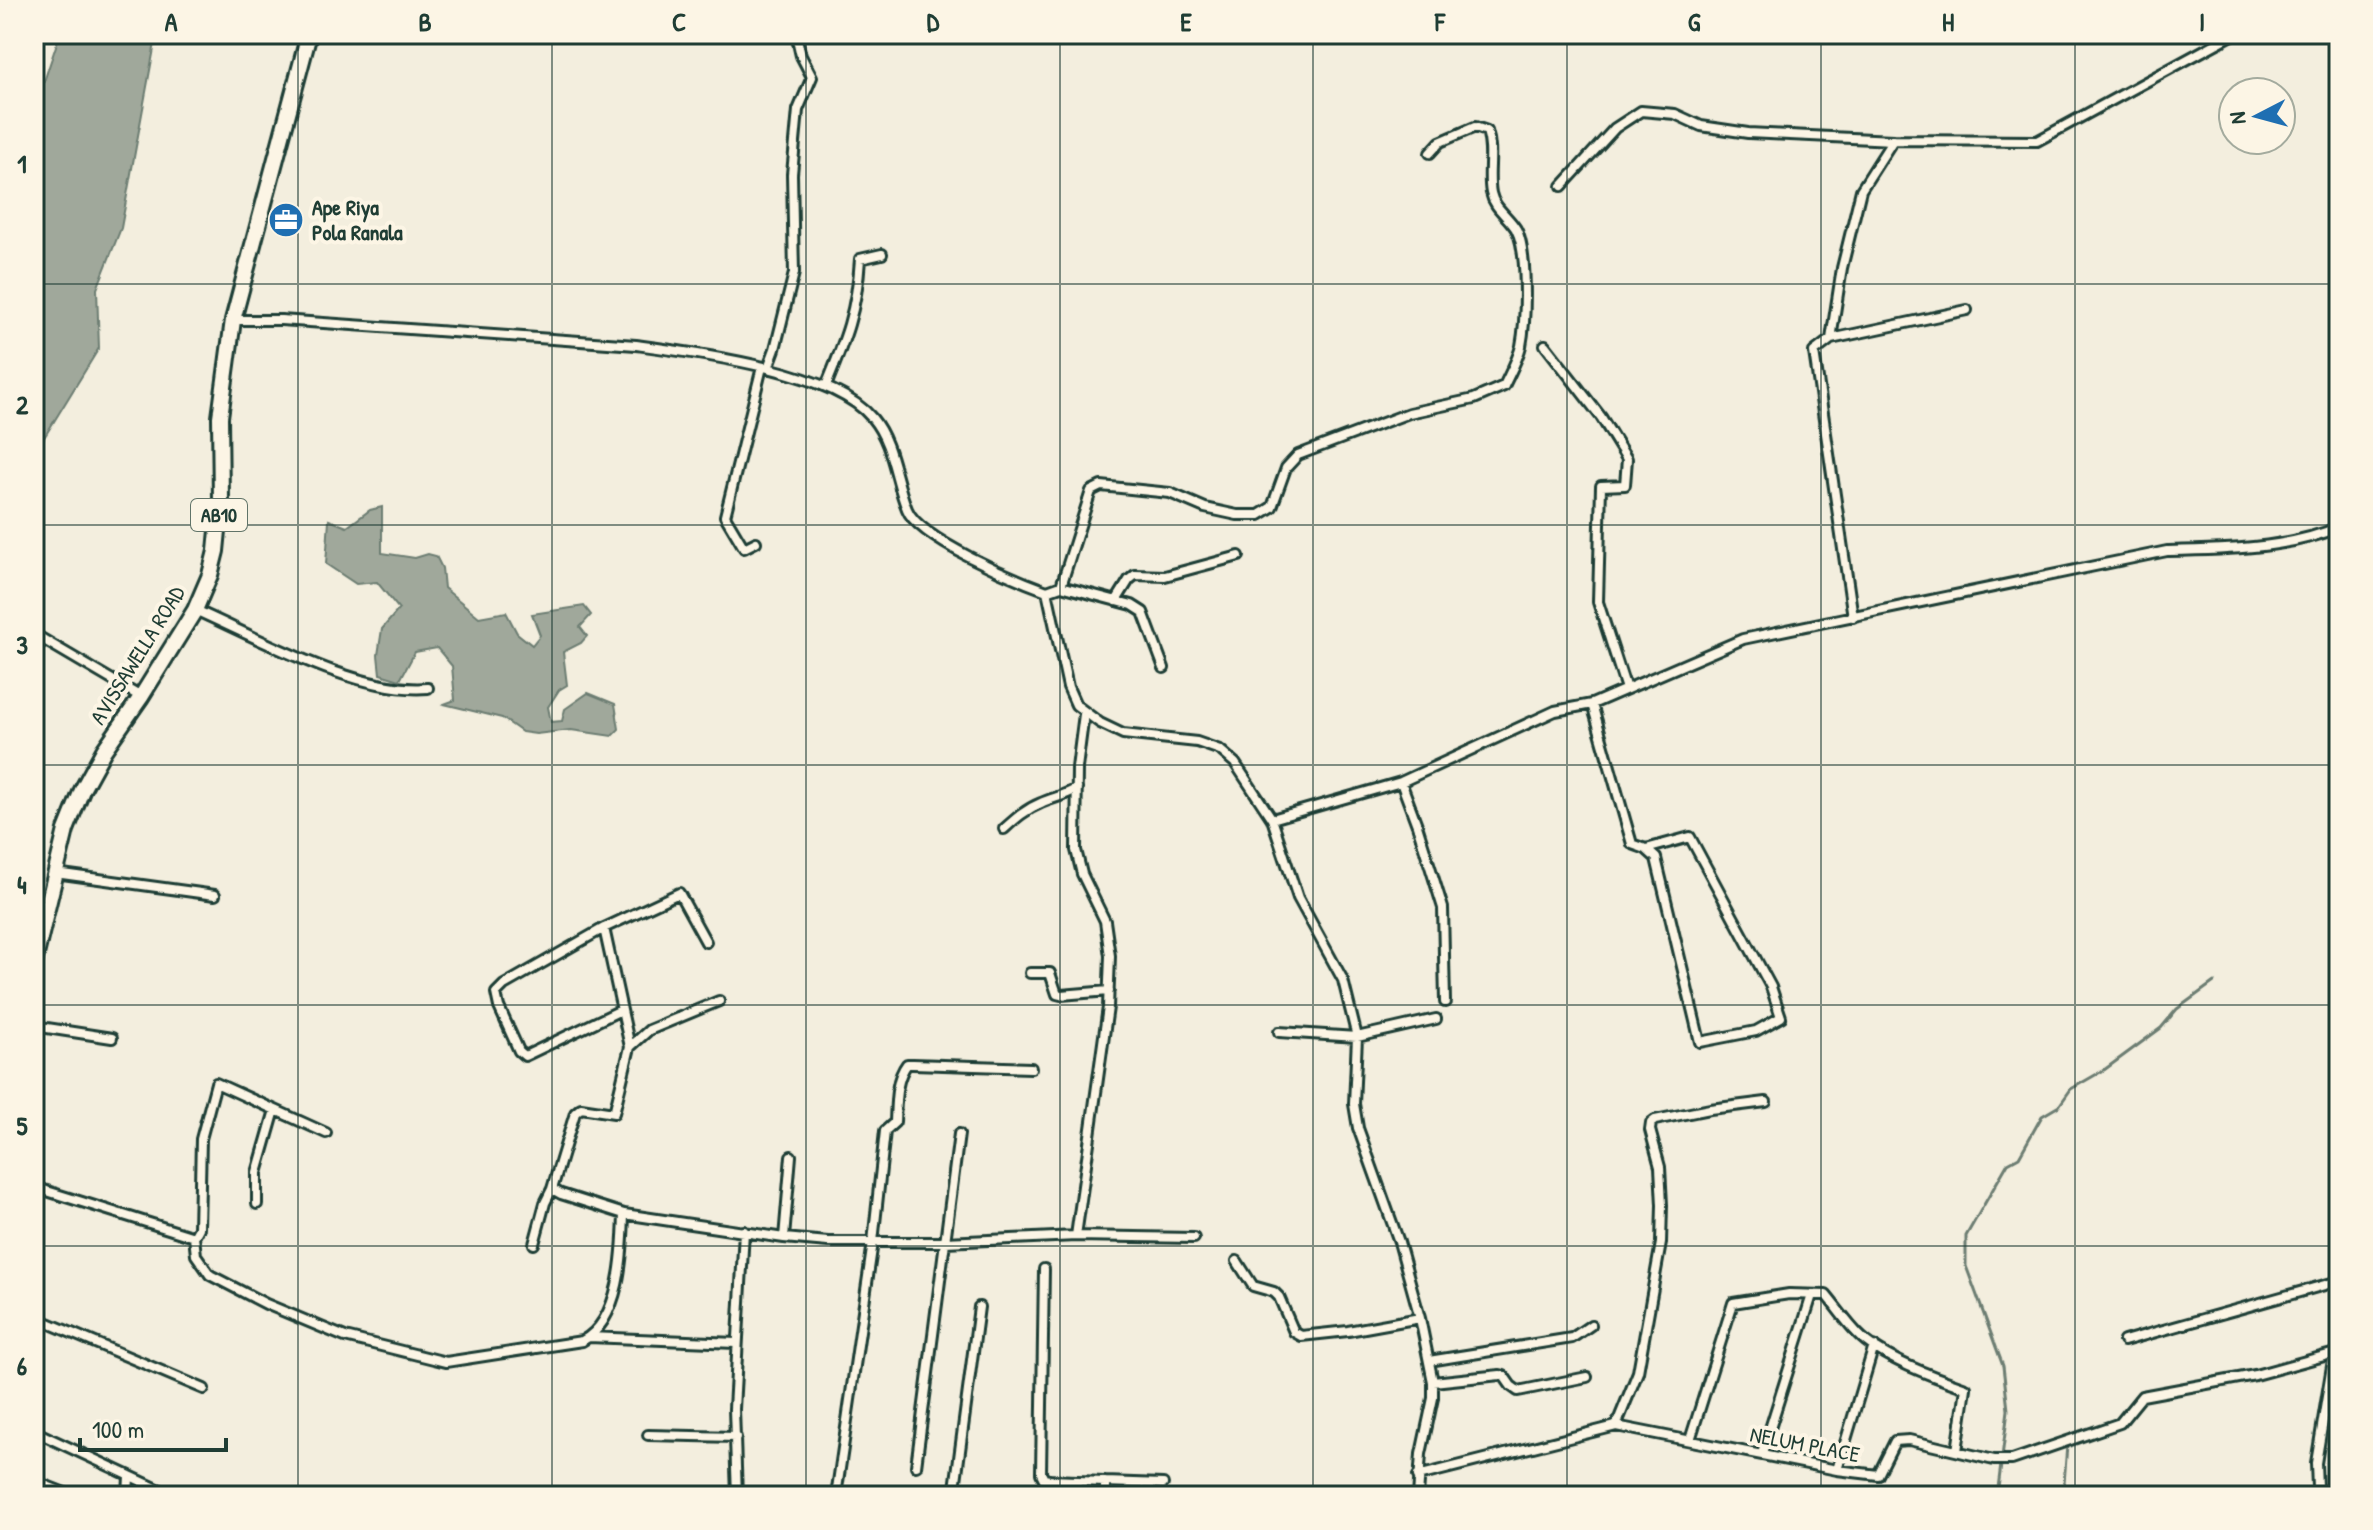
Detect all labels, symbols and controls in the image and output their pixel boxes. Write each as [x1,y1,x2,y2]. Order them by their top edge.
text: A [165,4,178,39]
text: B [418,4,432,39]
text: C [672,4,686,39]
text: D [927,4,940,39]
text: E [1180,4,1192,39]
text: F [1434,4,1446,39]
text: G [1688,4,1701,39]
text: H [1942,4,1954,39]
text: I [2199,4,2205,39]
north arrow [2217,76,2297,156]
text: N [2222,110,2253,125]
text: 1 [17,146,27,181]
place label: Ape Riya Pola Ranala [312,192,403,247]
office icon: Ape Riya Pola Ranala [267,201,305,239]
text: 2 [16,387,29,422]
road number: AB10 [191,499,247,531]
street label: AVISSAWELLA ROAD [82,580,192,730]
text: 3 [16,627,28,662]
text: 4 [17,867,27,902]
text: 5 [17,1108,28,1143]
text: 6 [17,1348,28,1383]
scale bar [80,1402,226,1452]
text: 100 m [92,1413,144,1445]
street label: NELUM PLACE [1748,1419,1863,1469]

